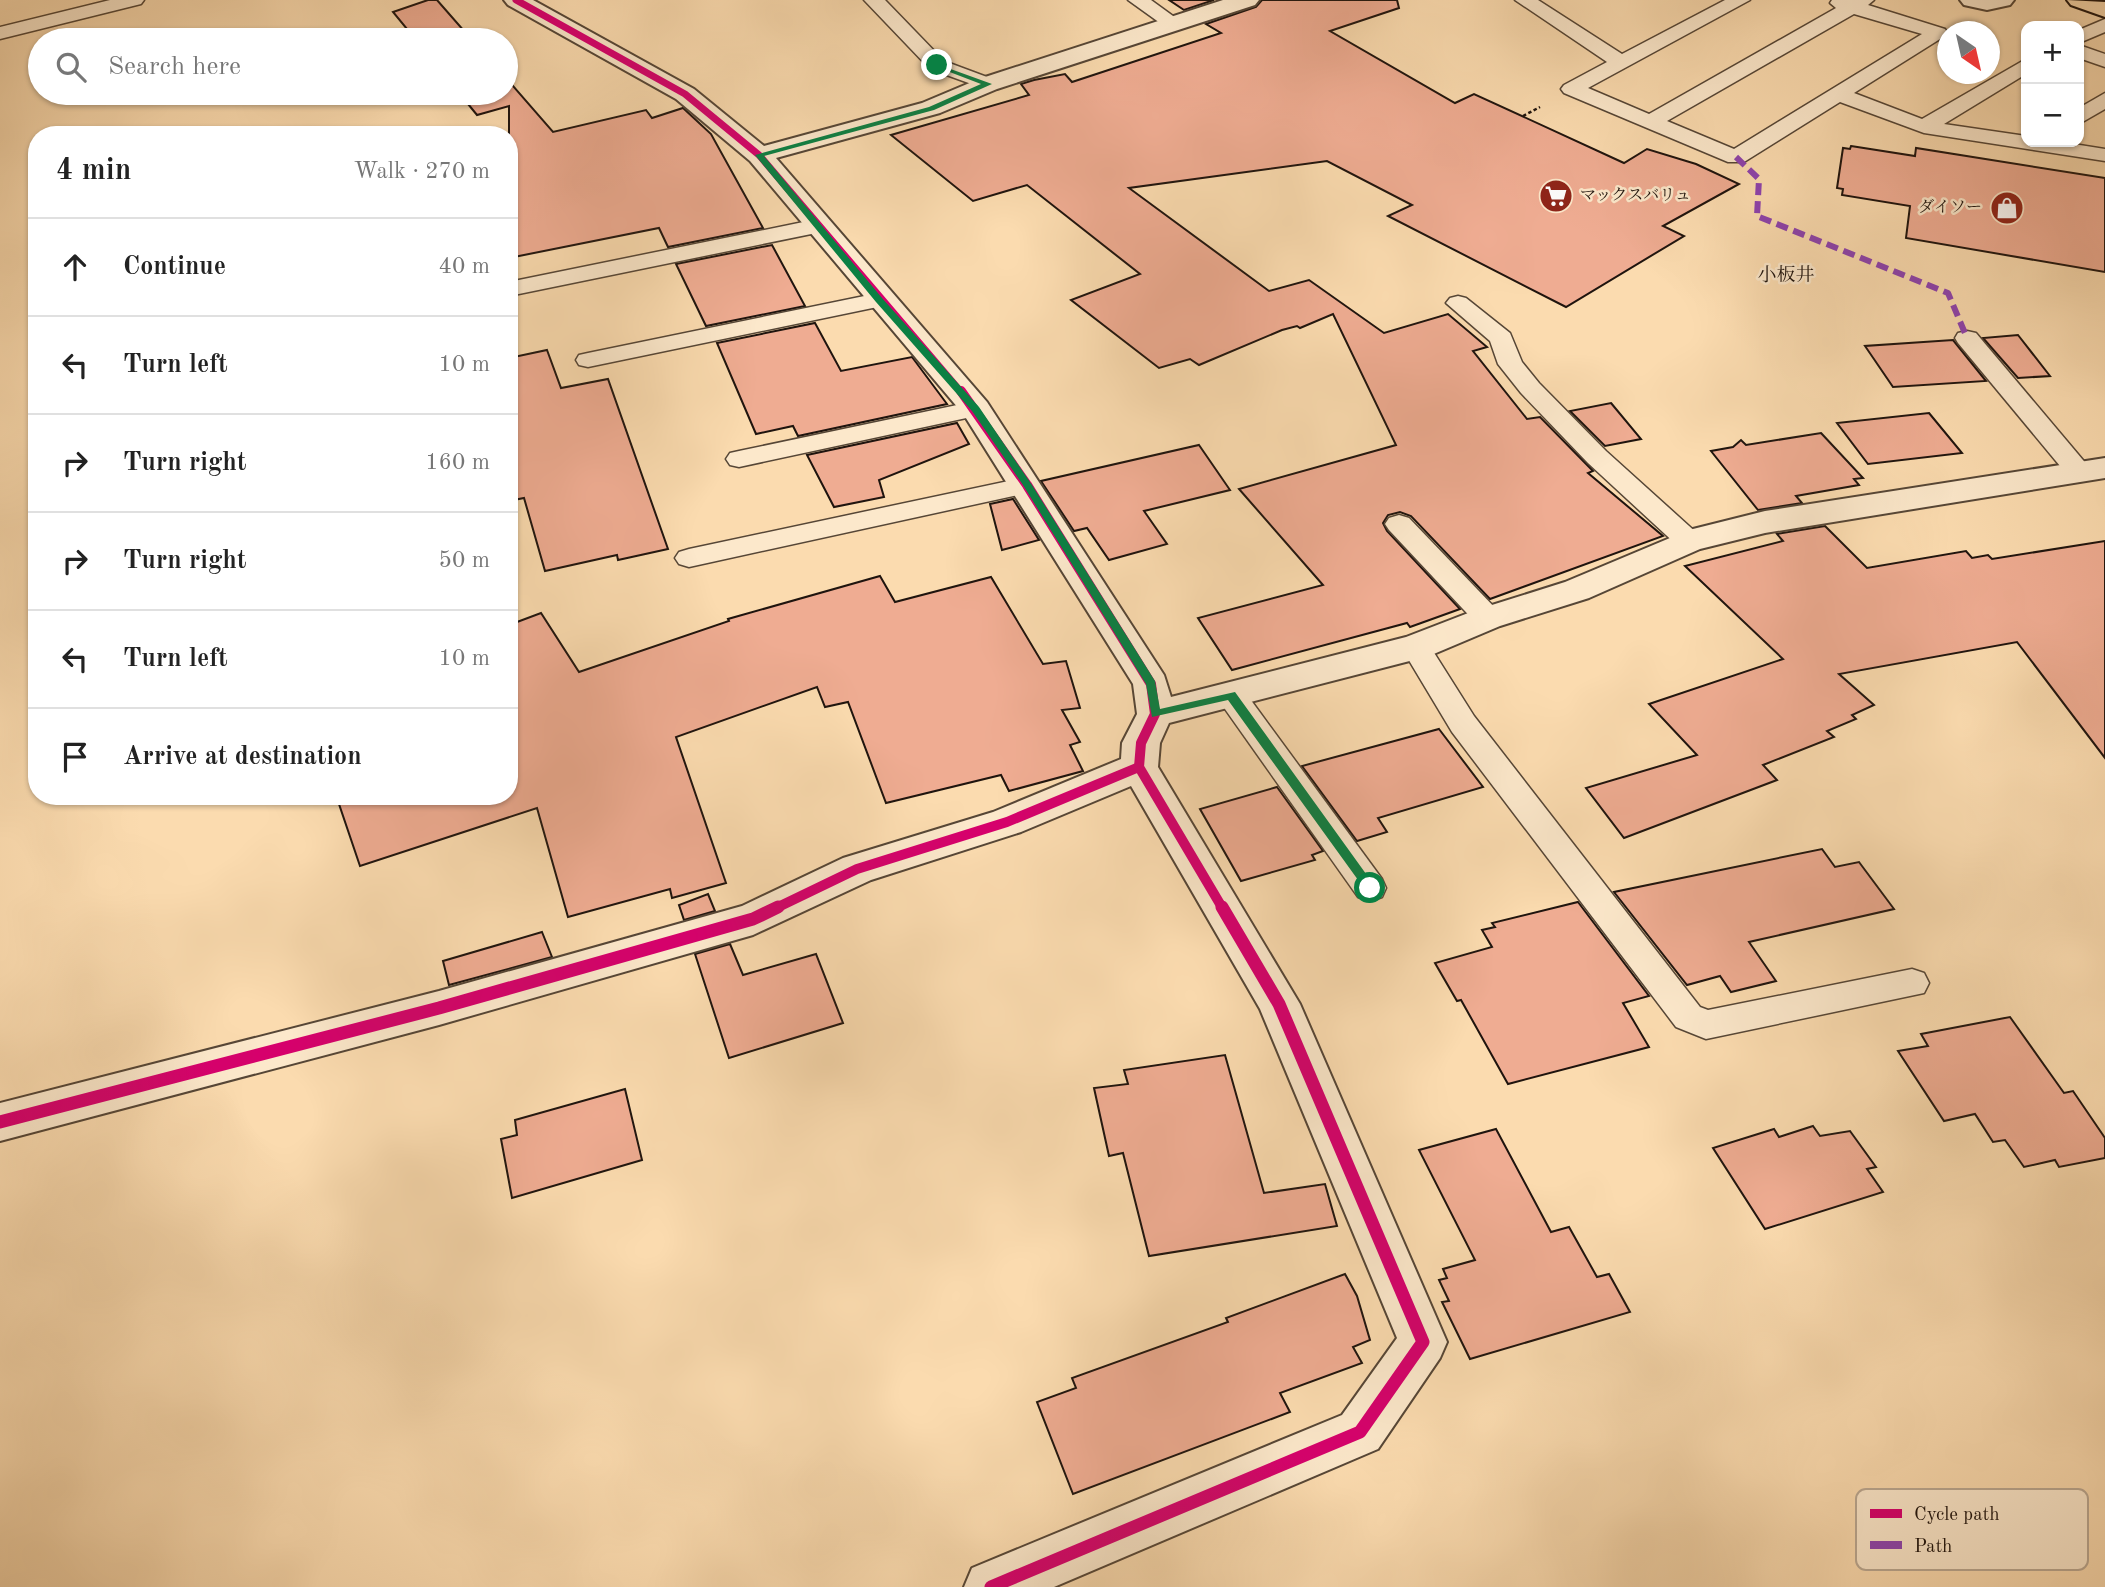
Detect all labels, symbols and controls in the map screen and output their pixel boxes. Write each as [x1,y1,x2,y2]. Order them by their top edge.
north arrow [1937,21,2000,84]
map controls [2021,21,2084,147]
button: + [2021,21,2084,84]
search box [28,28,518,105]
icon: search [52,48,90,86]
route end [921,49,952,80]
text: Search here [108,54,241,80]
button: − [2021,84,2084,147]
text: 4 min [56,156,131,186]
text: Walk · 270 m [354,160,490,183]
supermarket icon: マックスバリュ [1537,177,1575,215]
place label: マックスバリュ [1580,187,1691,204]
shop icon: ダイソー [1988,189,2026,227]
place label: ダイソー [1918,198,1982,216]
icon: ahead [56,248,94,286]
text: Continue [123,254,226,280]
text: 40 m [439,255,490,278]
district label: 小板井 [1757,265,1815,286]
icon: left [56,346,94,384]
text: Turn left [123,352,228,378]
text: 10 m [439,353,490,376]
icon: right [56,444,94,482]
text: Turn right [123,450,246,476]
text: 160 m [425,451,490,474]
icon: right [56,542,94,580]
text: Turn right [123,548,246,574]
text: 50 m [439,549,490,572]
icon: left [56,640,94,678]
text: Turn left [123,646,228,672]
text: 10 m [439,647,490,670]
icon: arrive [56,738,94,776]
text: Arrive at destination [123,744,362,770]
route start [1354,872,1385,903]
legend [1856,1489,2088,1570]
text: Cycle path [1914,1506,2000,1525]
text: Path [1914,1538,1952,1557]

